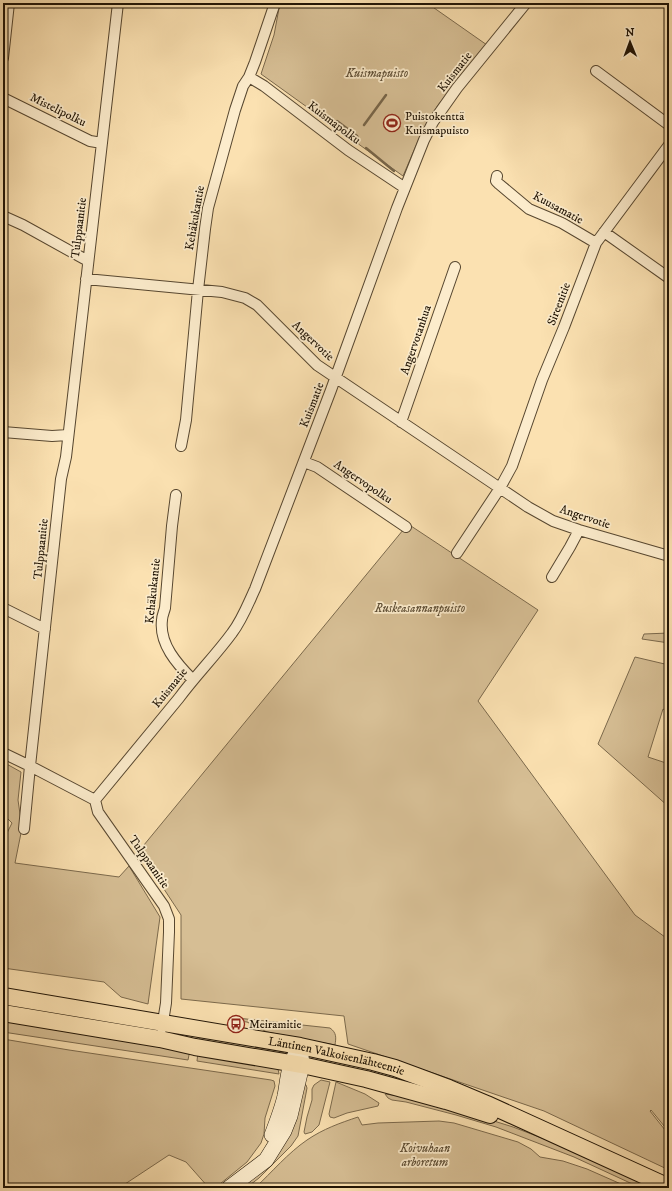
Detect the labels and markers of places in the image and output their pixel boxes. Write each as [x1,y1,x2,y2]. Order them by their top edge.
place label: Puistokenttä Kuismapuisto [405,109,469,138]
sports icon: Puistokenttä Kuismapuisto [382,113,402,133]
bus stop icon: Meiramitie [226,1014,246,1034]
place label: Meiramitie [249,1017,301,1032]

